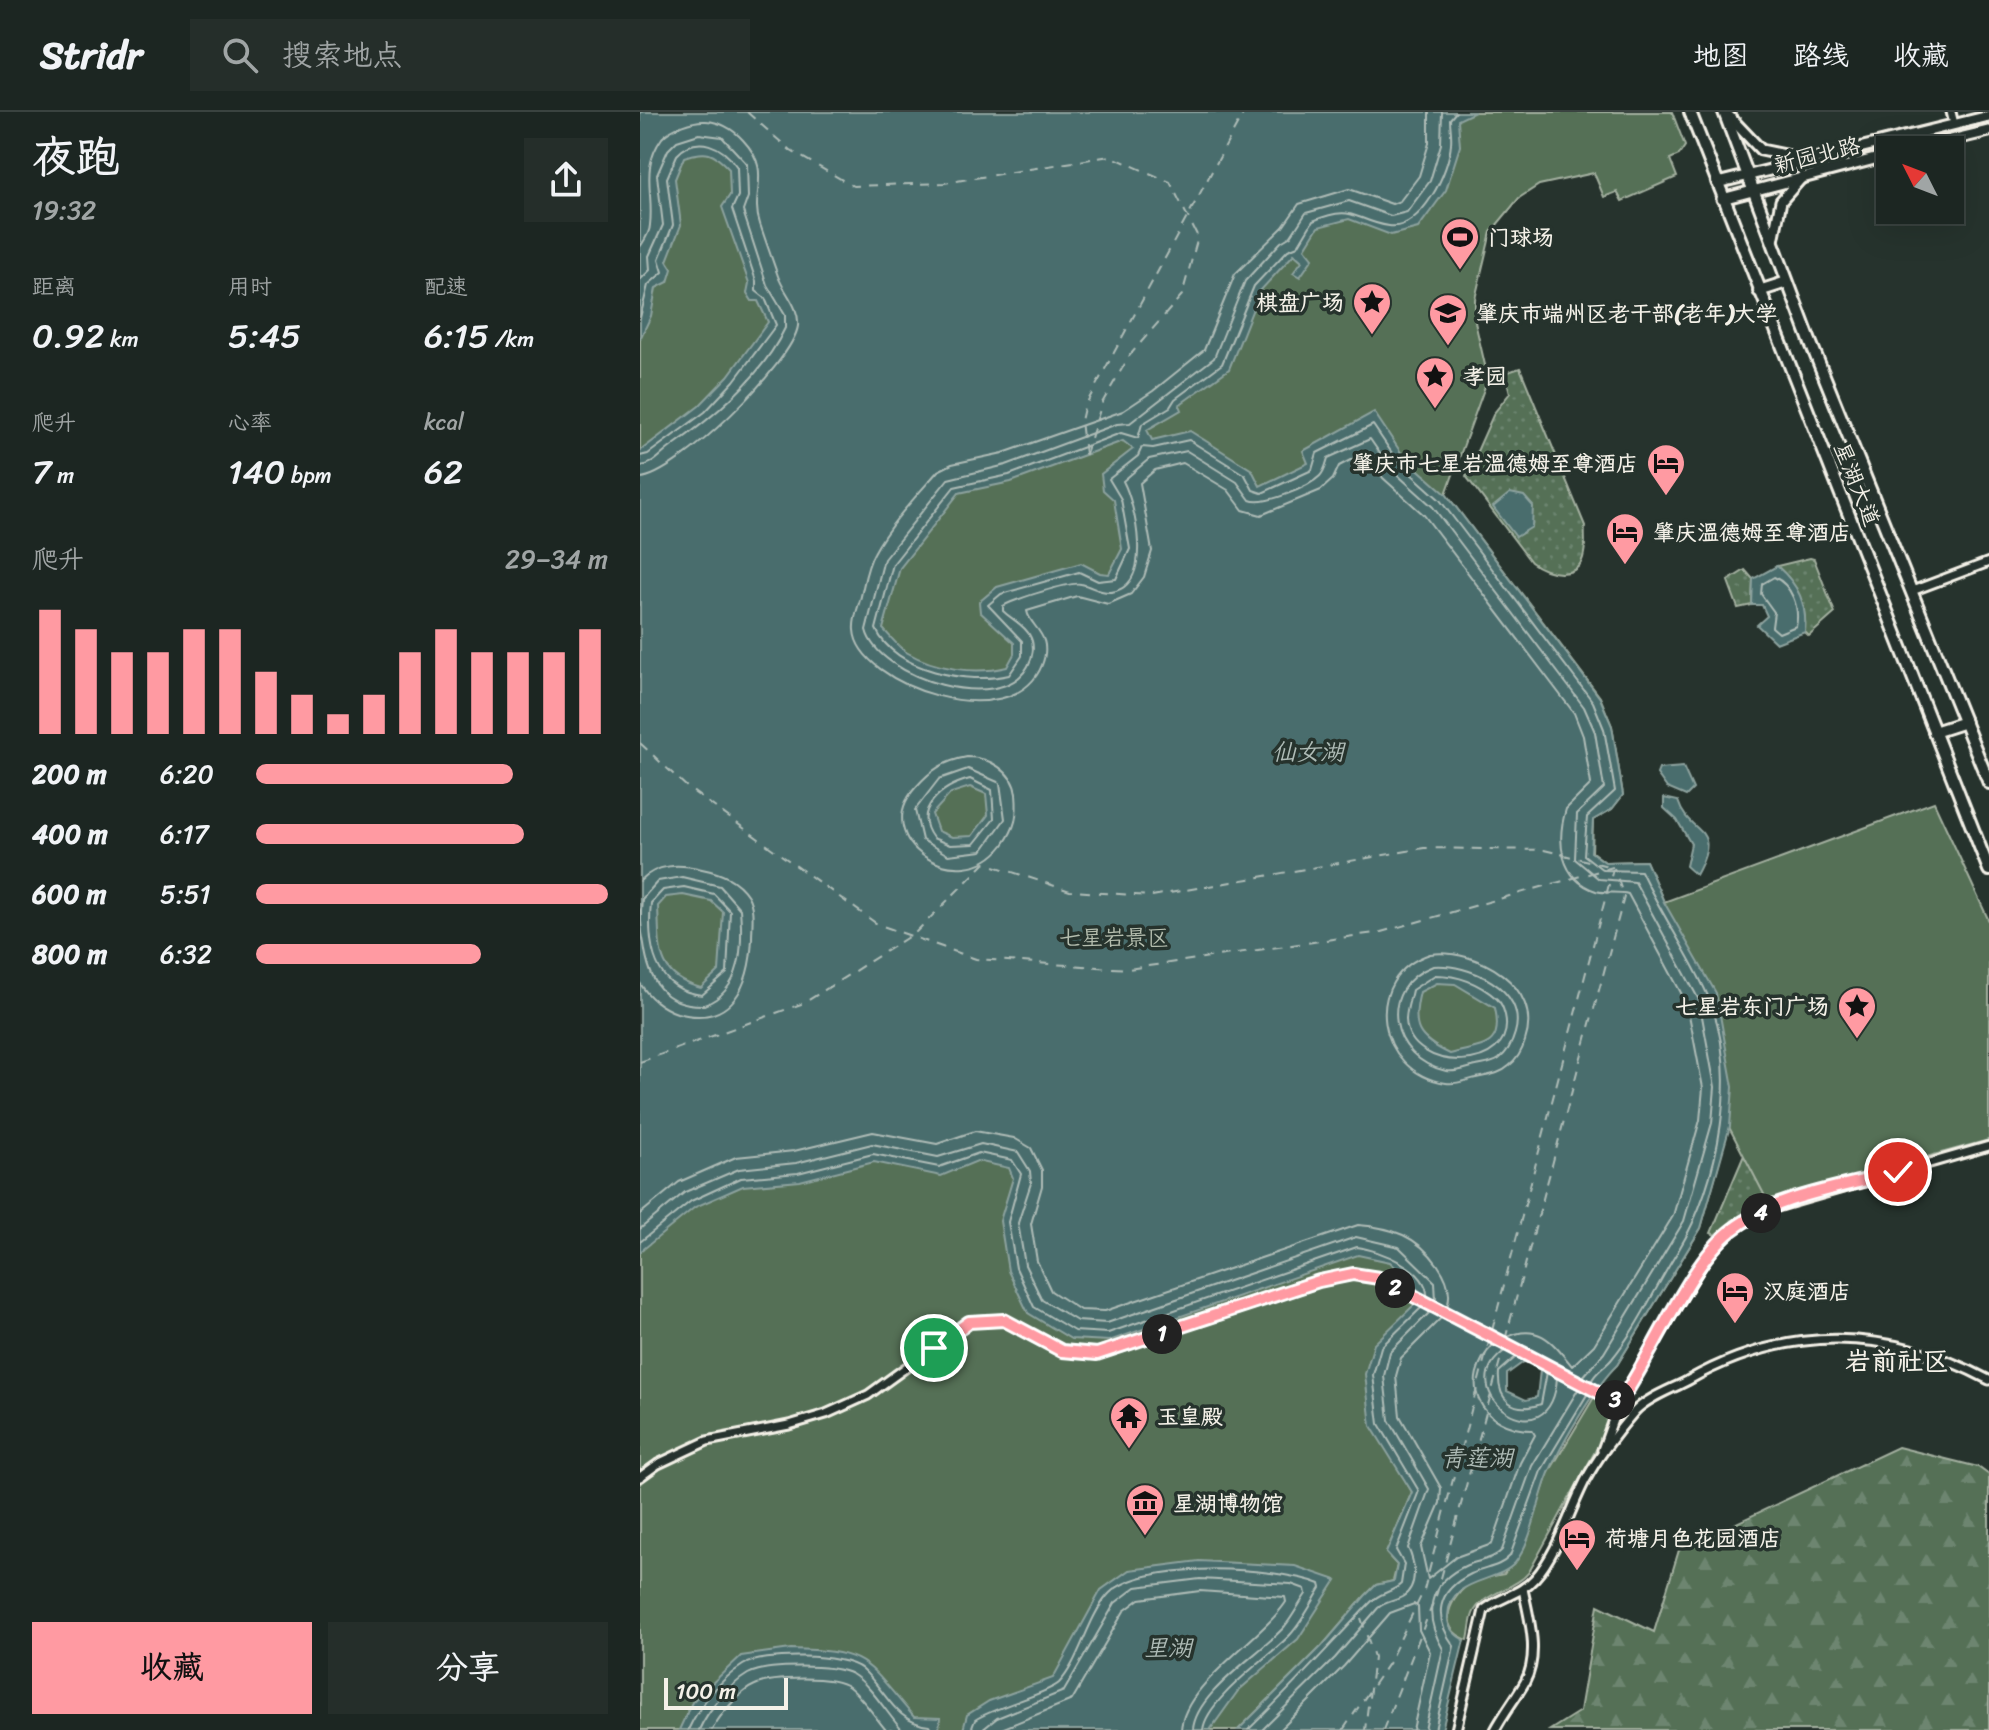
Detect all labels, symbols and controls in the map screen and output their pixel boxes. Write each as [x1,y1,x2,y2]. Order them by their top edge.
search box [190,19,750,91]
text: Stridr [40,22,142,89]
text: 搜索地点 [282,28,402,82]
text: 地图 [1693,31,1749,80]
text: 路线 [1793,31,1849,80]
text: 收藏 [1893,31,1949,80]
icon: search [218,33,262,77]
text: 夜跑 [32,118,120,196]
street label: 新园北路 [1770,125,1864,185]
north arrow [1876,136,1964,224]
map controls [1876,136,1964,224]
button: share [524,138,608,222]
text: 19:32 [32,187,96,233]
sports icon: 门球场 [1439,216,1481,271]
place label: 门球场 [1488,218,1554,257]
text: 距离 [32,267,76,306]
text: 用时 [228,267,272,306]
text: 配速 [424,267,468,306]
place icon: 棋盘广场 [1351,281,1393,336]
place label: 棋盘广场 [1256,283,1344,322]
school or university icon: 肇庆市端州区老干部(老年)大学 [1427,292,1469,347]
place label: 肇庆市端州区老干部(老年)大学 [1476,294,1778,333]
text: 0.92 [32,306,104,366]
text: 5:45 [228,306,301,366]
text: 6:15 [424,306,489,366]
text: km [104,320,139,359]
text: /km [489,320,534,359]
place icon: 孝园 [1414,355,1456,410]
place label: 孝园 [1463,357,1507,396]
text: 爬升 [32,403,76,442]
text: 心率 [228,403,272,442]
text: kcal [424,403,464,442]
street label: 星湖大道 [1822,436,1892,532]
text: 7 [32,442,51,502]
text: 140 [228,442,285,502]
text: 62 [424,442,463,502]
hotel icon: 肇庆市七星岩温德姆至尊酒店 [1645,442,1687,497]
place label: 肇庆市七星岩温德姆至尊酒店 [1352,444,1638,483]
text: m [51,456,74,495]
text: bpm [285,456,332,495]
hotel icon: 肇庆温德姆至尊酒店 [1604,511,1646,566]
place label: 肇庆温德姆至尊酒店 [1653,513,1851,552]
text: 爬升 [32,536,84,582]
text: 29–34 m [505,536,608,582]
water label: 仙女湖 [1272,731,1347,773]
text: 200 m [32,751,107,797]
text: 6:20 [160,751,214,797]
text: 400 m [32,811,108,857]
text: 6:17 [160,811,209,857]
text: 600 m [32,871,106,917]
text: 5:51 [160,871,211,917]
park label: 七星岩景区 [1059,918,1169,957]
text: 800 m [32,931,107,977]
text: 6:32 [160,931,212,977]
place icon: 七星岩东门广场 [1836,985,1878,1040]
place label: 七星岩东门广场 [1675,987,1829,1026]
pin [1864,1138,1932,1206]
icon: check [1876,1150,1920,1194]
pin: 4 [1741,1193,1781,1233]
text: 4 [1754,1193,1768,1232]
pin: 2 [1375,1268,1415,1308]
text: 2 [1389,1268,1401,1307]
hotel icon: 汉庭酒店 [1714,1270,1756,1325]
place label: 汉庭酒店 [1763,1272,1851,1311]
pin [900,1314,968,1382]
pin: 1 [1142,1314,1182,1354]
text: 1 [1157,1314,1167,1353]
icon: arrive [912,1326,956,1370]
district label: 岩前社区 [1845,1338,1949,1384]
pin: 3 [1595,1380,1635,1420]
text: 3 [1609,1380,1621,1419]
temple icon: 玉皇殿 [1108,1395,1150,1450]
place label: 玉皇殿 [1157,1397,1223,1436]
water label: 青莲湖 [1441,1437,1516,1479]
museum icon: 星湖博物馆 [1124,1482,1166,1537]
place label: 星湖博物馆 [1173,1484,1283,1523]
hotel icon: 荷塘月色花园酒店 [1556,1517,1598,1572]
place label: 荷塘月色花园酒店 [1605,1519,1781,1558]
button: 收藏 [32,1622,312,1714]
button: 分享 [328,1622,608,1714]
water label: 里湖 [1144,1627,1195,1669]
text: 100 m [676,1672,736,1711]
scale bar [664,1674,788,1710]

